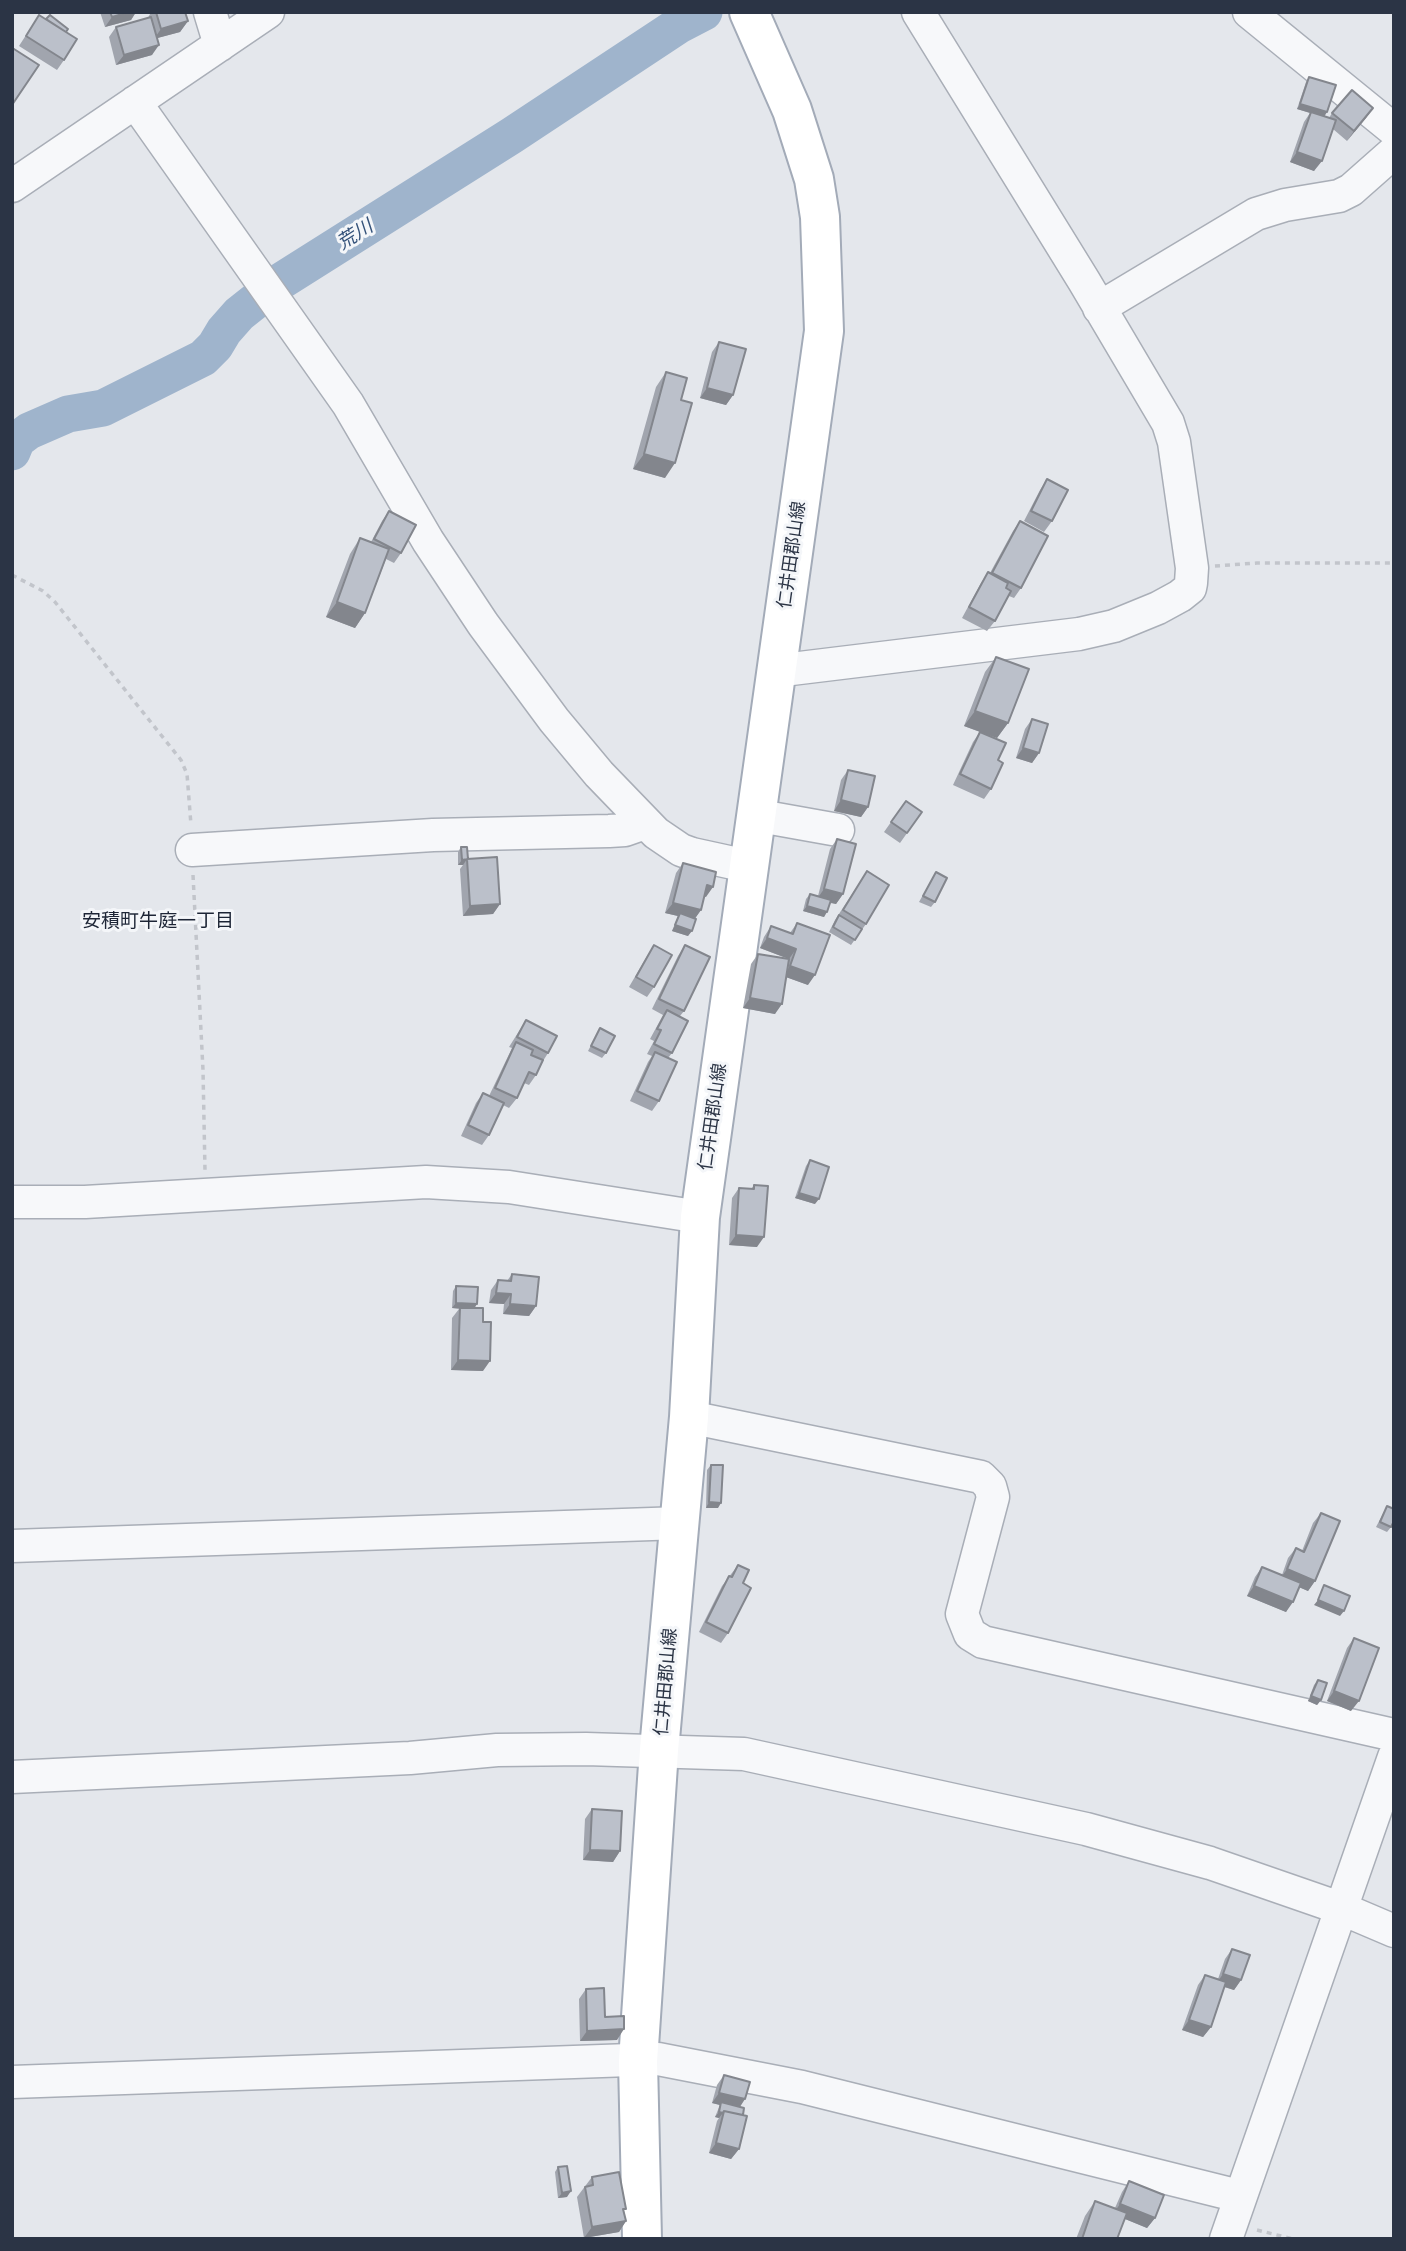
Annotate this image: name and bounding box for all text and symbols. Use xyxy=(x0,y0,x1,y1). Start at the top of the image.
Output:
water label: 荒川 xyxy=(333,215,377,255)
street label: 仁井田郡山線 xyxy=(774,500,810,610)
district label: 安積町牛庭一丁目 xyxy=(82,910,234,932)
street label: 仁井田郡山線 xyxy=(695,1062,731,1172)
street label: 仁井田郡山線 xyxy=(651,1627,681,1737)

